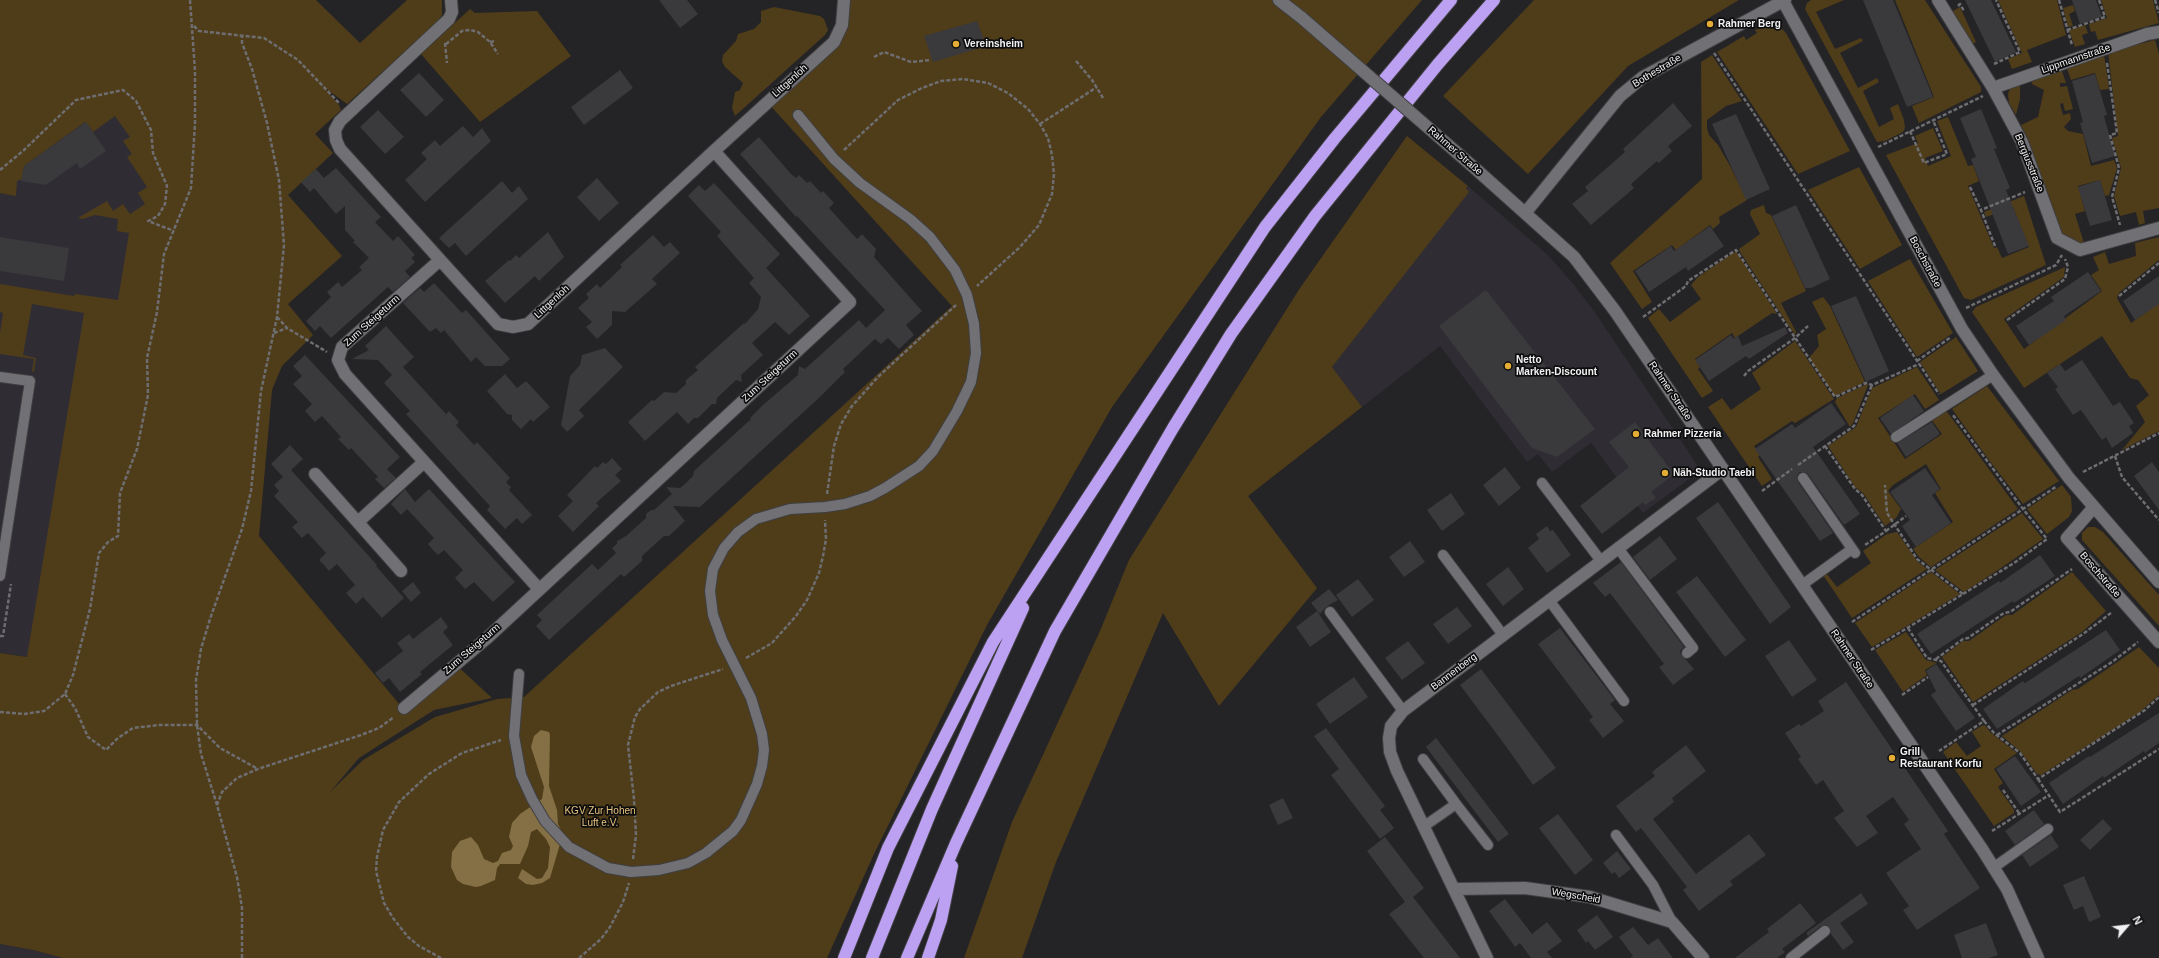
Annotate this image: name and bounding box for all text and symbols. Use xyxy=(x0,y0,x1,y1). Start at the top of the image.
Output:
place label: Rahmer Berg xyxy=(1718,18,1781,30)
marker: Rahmer Berg xyxy=(1705,19,1715,29)
place label: Vereinsheim xyxy=(964,38,1023,50)
marker: Vereinsheim xyxy=(951,39,961,49)
street label: Lippmannstraße xyxy=(2040,42,2112,76)
street label: Bothestraße xyxy=(1631,52,1683,90)
street label: Littgenloh xyxy=(770,62,810,100)
street label: Rahmer Straße xyxy=(1425,124,1485,178)
street label: Bergiusstraße xyxy=(2012,132,2046,194)
street label: Boschstraße xyxy=(1907,234,1943,290)
street label: Littgenloh xyxy=(532,283,572,321)
street label: Zum Steigeturm xyxy=(342,293,402,349)
street label: Zum Steigeturm xyxy=(740,347,800,405)
place label: Netto Marken-Discount xyxy=(1516,354,1597,378)
street label: Rahmer Straße xyxy=(1646,359,1694,423)
marker: Netto Marken-Discount xyxy=(1503,361,1513,371)
place label: Rahmer Pizzeria xyxy=(1644,428,1721,440)
marker: Rahmer Pizzeria xyxy=(1631,429,1641,439)
place label: Näh-Studio Taebi xyxy=(1673,467,1754,479)
marker: Näh-Studio Taebi xyxy=(1660,468,1670,478)
street label: Boschstraße xyxy=(2077,550,2123,600)
street label: Zum Steigeturm xyxy=(441,621,503,677)
street label: Rahmer Straße xyxy=(1828,627,1876,691)
street label: Bannenberg xyxy=(1429,651,1479,693)
place label: Grill Restaurant Korfu xyxy=(1900,746,1982,770)
marker: Grill Restaurant Korfu xyxy=(1887,753,1897,763)
park label: KGV Zur Hohen Luft e.V. xyxy=(564,805,636,828)
street label: Wegscheid xyxy=(1551,886,1601,906)
north arrow xyxy=(2107,906,2147,946)
text: N xyxy=(2130,914,2145,927)

